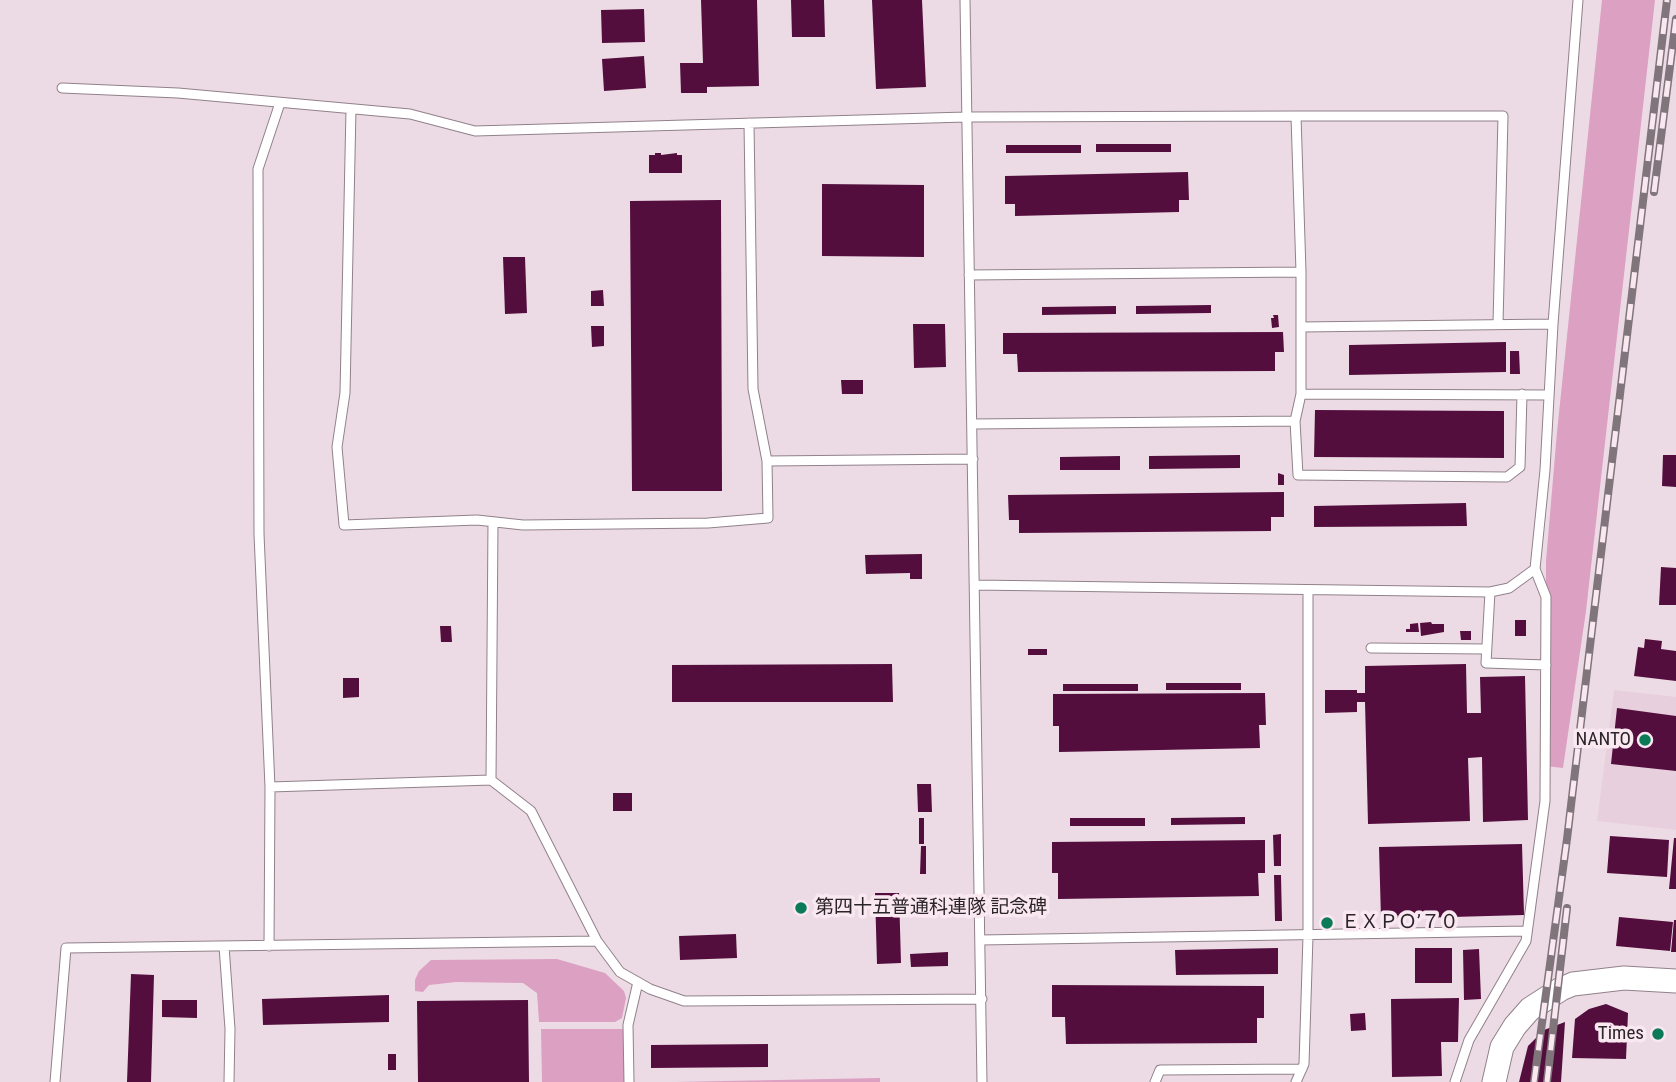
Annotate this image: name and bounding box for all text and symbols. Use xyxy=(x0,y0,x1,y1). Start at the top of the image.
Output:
place label: NANTO xyxy=(1576,729,1631,751)
marker: NANTO xyxy=(1637,732,1653,748)
place label: 第四十五普通科連隊 記念碑 xyxy=(815,897,1047,919)
marker: 第四十五普通科連隊 記念碑 xyxy=(793,900,809,916)
place label: ＥＸＰＯ’７０ xyxy=(1341,912,1459,934)
marker: ＥＸＰＯ’７０ xyxy=(1319,915,1335,931)
place label: Times xyxy=(1598,1023,1644,1045)
marker: Times xyxy=(1650,1026,1666,1042)

